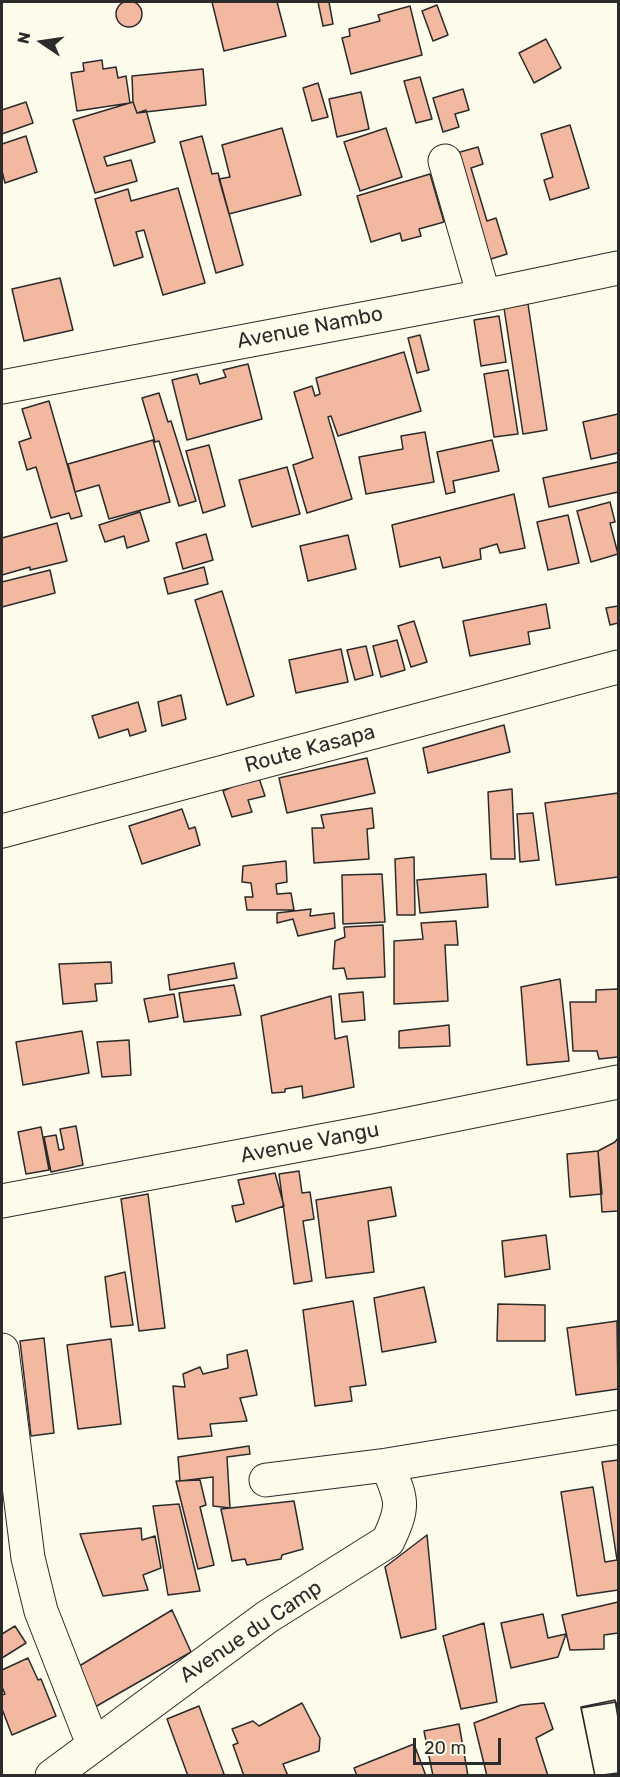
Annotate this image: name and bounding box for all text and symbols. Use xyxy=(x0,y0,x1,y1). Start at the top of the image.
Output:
north arrow xyxy=(12,12,72,72)
text: N xyxy=(13,30,35,46)
street label: Avenue Nambo xyxy=(235,302,385,354)
street label: Route Kasapa xyxy=(242,719,378,779)
street label: Avenue Vangu xyxy=(239,1117,381,1169)
street label: Avenue du Camp xyxy=(175,1575,327,1689)
scale bar xyxy=(416,1726,504,1764)
text: 20 m xyxy=(424,1737,466,1759)

